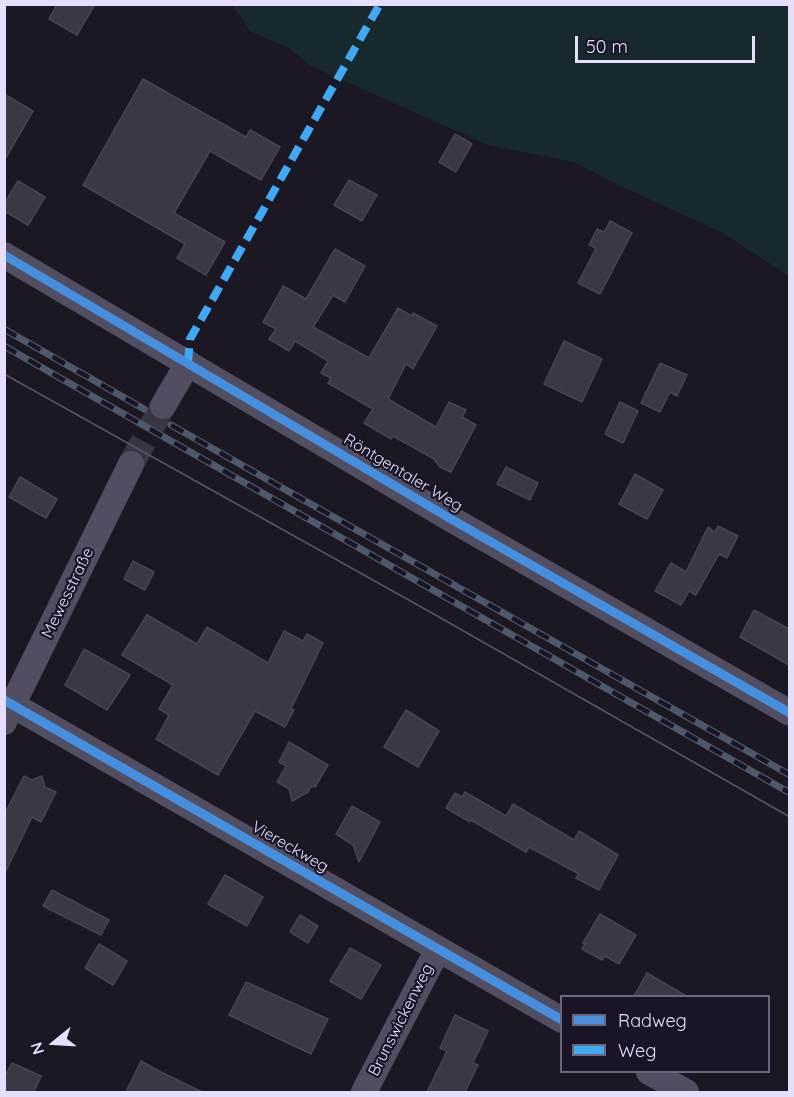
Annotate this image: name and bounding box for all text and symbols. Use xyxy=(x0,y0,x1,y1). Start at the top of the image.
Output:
scale bar xyxy=(578,24,758,62)
text: 50 m xyxy=(586,35,628,58)
street label: Röntgentaler Weg xyxy=(340,430,466,516)
street label: Mewesstraße xyxy=(38,545,98,641)
street label: Viereckweg xyxy=(248,817,332,877)
street label: Brunswickenweg xyxy=(364,961,438,1079)
legend xyxy=(560,995,770,1073)
text: Radweg xyxy=(618,1009,687,1032)
north arrow xyxy=(24,1013,84,1073)
text: Weg xyxy=(618,1039,656,1062)
text: N xyxy=(26,1040,48,1057)

